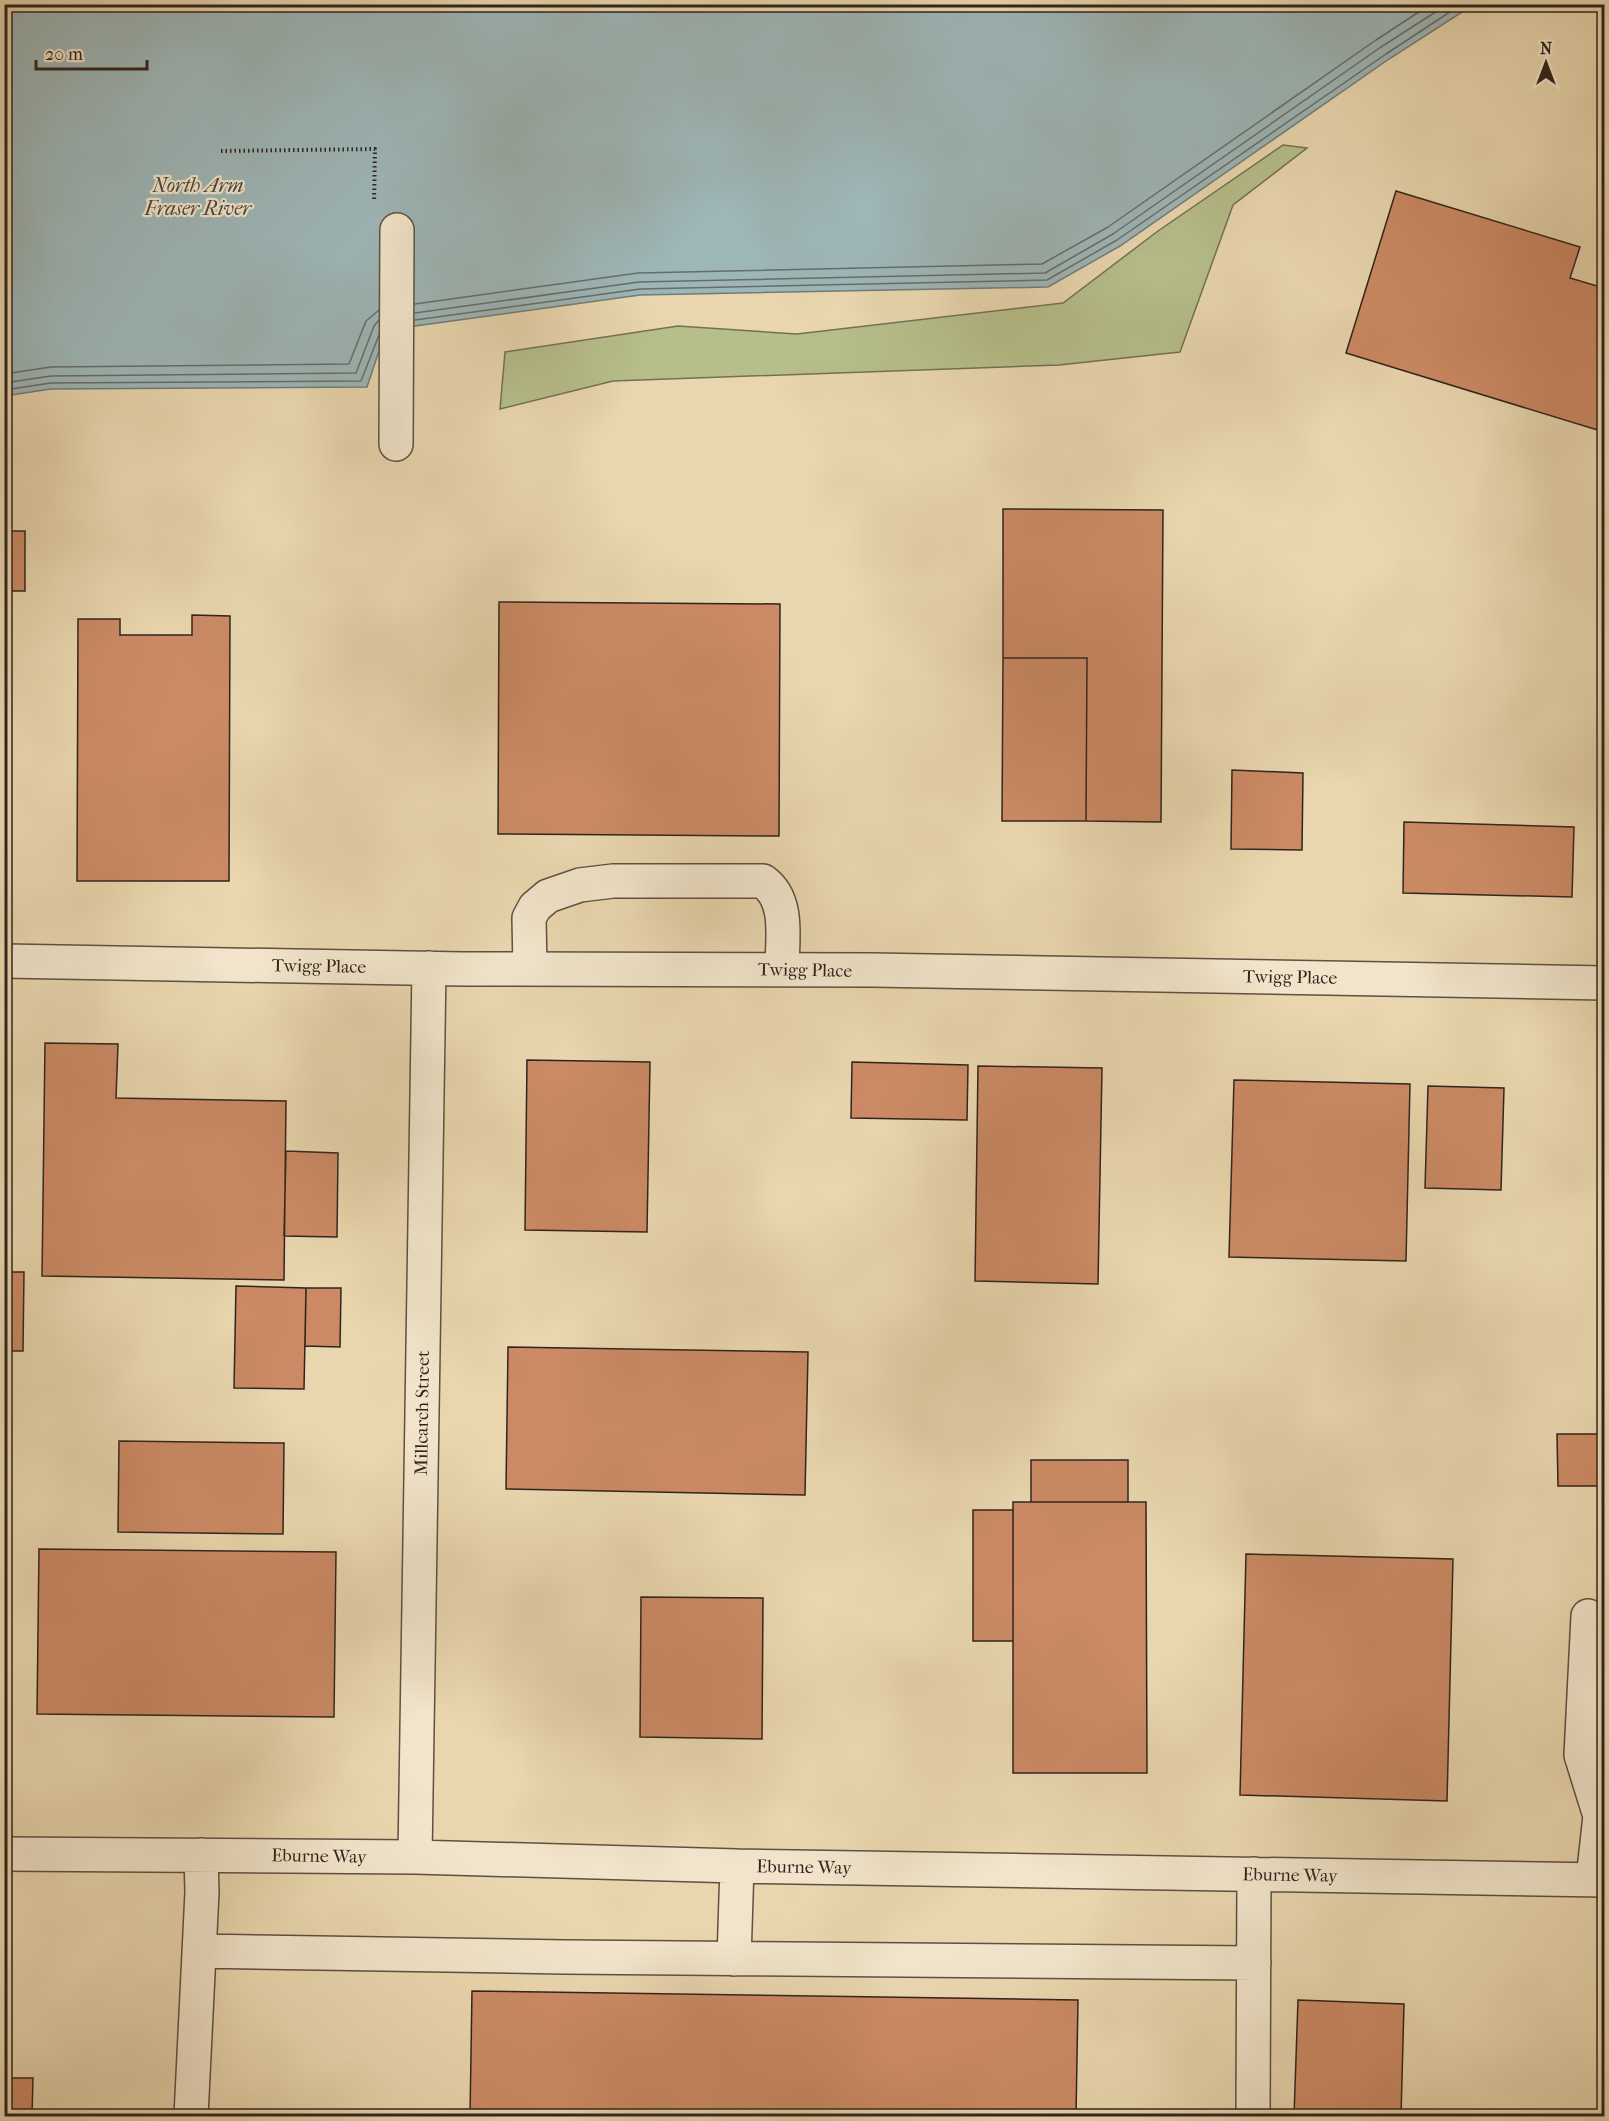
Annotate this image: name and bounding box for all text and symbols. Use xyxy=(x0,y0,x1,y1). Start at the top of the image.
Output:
scale bar xyxy=(36,33,147,71)
north arrow xyxy=(1516,33,1576,93)
text: N xyxy=(1540,39,1553,58)
text: 20 m xyxy=(45,44,83,65)
water label: North Arm Fraser River xyxy=(144,174,253,220)
street label: Twigg Place xyxy=(272,955,367,978)
street label: Twigg Place xyxy=(758,959,853,982)
street label: Twigg Place xyxy=(1243,966,1338,989)
street label: Millcarch Street xyxy=(411,1350,434,1476)
street label: Eburne Way xyxy=(271,1845,368,1868)
street label: Eburne Way xyxy=(756,1856,853,1879)
street label: Eburne Way xyxy=(1242,1864,1339,1887)

